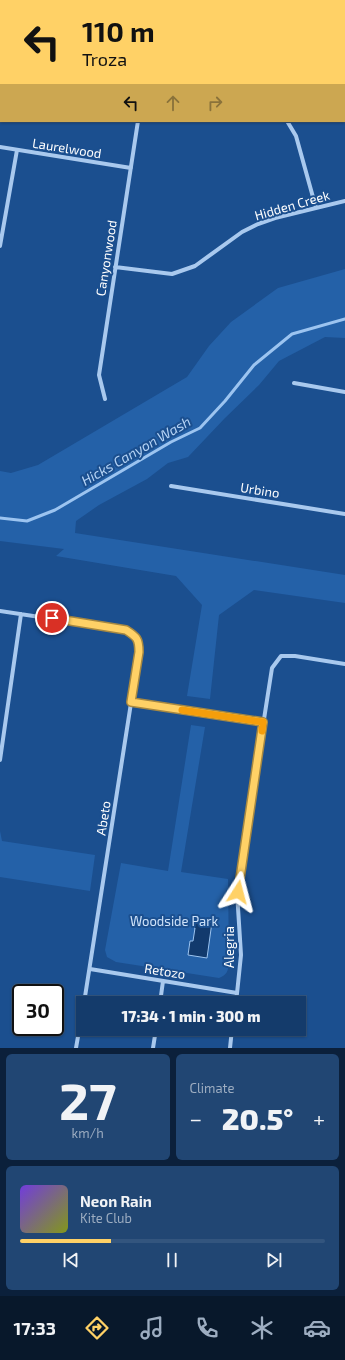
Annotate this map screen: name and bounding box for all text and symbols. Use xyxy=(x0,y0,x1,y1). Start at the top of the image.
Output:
text: 110 m xyxy=(82,14,155,48)
icon: left xyxy=(16,16,68,68)
text: Troza xyxy=(82,48,127,70)
icon: left xyxy=(120,92,142,114)
icon: ahead xyxy=(162,92,184,114)
icon: right xyxy=(204,92,226,114)
street label: Laurelwood xyxy=(31,135,103,161)
street label: Hidden Creek xyxy=(253,187,332,223)
street label: Canyonwood xyxy=(92,219,120,297)
water label: Hicks Canyon Wash xyxy=(78,412,194,489)
street label: Urbino xyxy=(239,479,281,501)
pin xyxy=(35,601,69,635)
icon: arrive xyxy=(41,607,63,629)
street label: Abeto xyxy=(92,800,114,836)
position arrow xyxy=(217,871,259,913)
park label: Woodside Park xyxy=(130,913,218,929)
street label: Alegria xyxy=(221,926,237,968)
street label: Retozo xyxy=(143,960,187,982)
speed limit sign: 30 xyxy=(12,984,64,1036)
text: 17:34 · 1 min · 300 m xyxy=(122,1007,260,1025)
text: 27 xyxy=(59,1068,117,1130)
text: Climate xyxy=(190,1080,234,1096)
text: 20.5° xyxy=(222,1100,293,1136)
text: − xyxy=(190,1105,202,1131)
text: + xyxy=(313,1105,325,1131)
text: km/h xyxy=(72,1125,104,1141)
text: Neon Rain xyxy=(80,1192,152,1210)
text: Kite Club xyxy=(80,1210,132,1226)
icon: previous xyxy=(60,1249,82,1271)
icon: pause xyxy=(161,1249,183,1271)
icon: next xyxy=(263,1249,285,1271)
icon: directions xyxy=(83,1314,111,1342)
icon: music xyxy=(138,1314,166,1342)
icon: phone xyxy=(193,1314,221,1342)
icon: climate xyxy=(248,1314,276,1342)
icon: car xyxy=(303,1314,331,1342)
text: 17:33 xyxy=(14,1317,56,1339)

